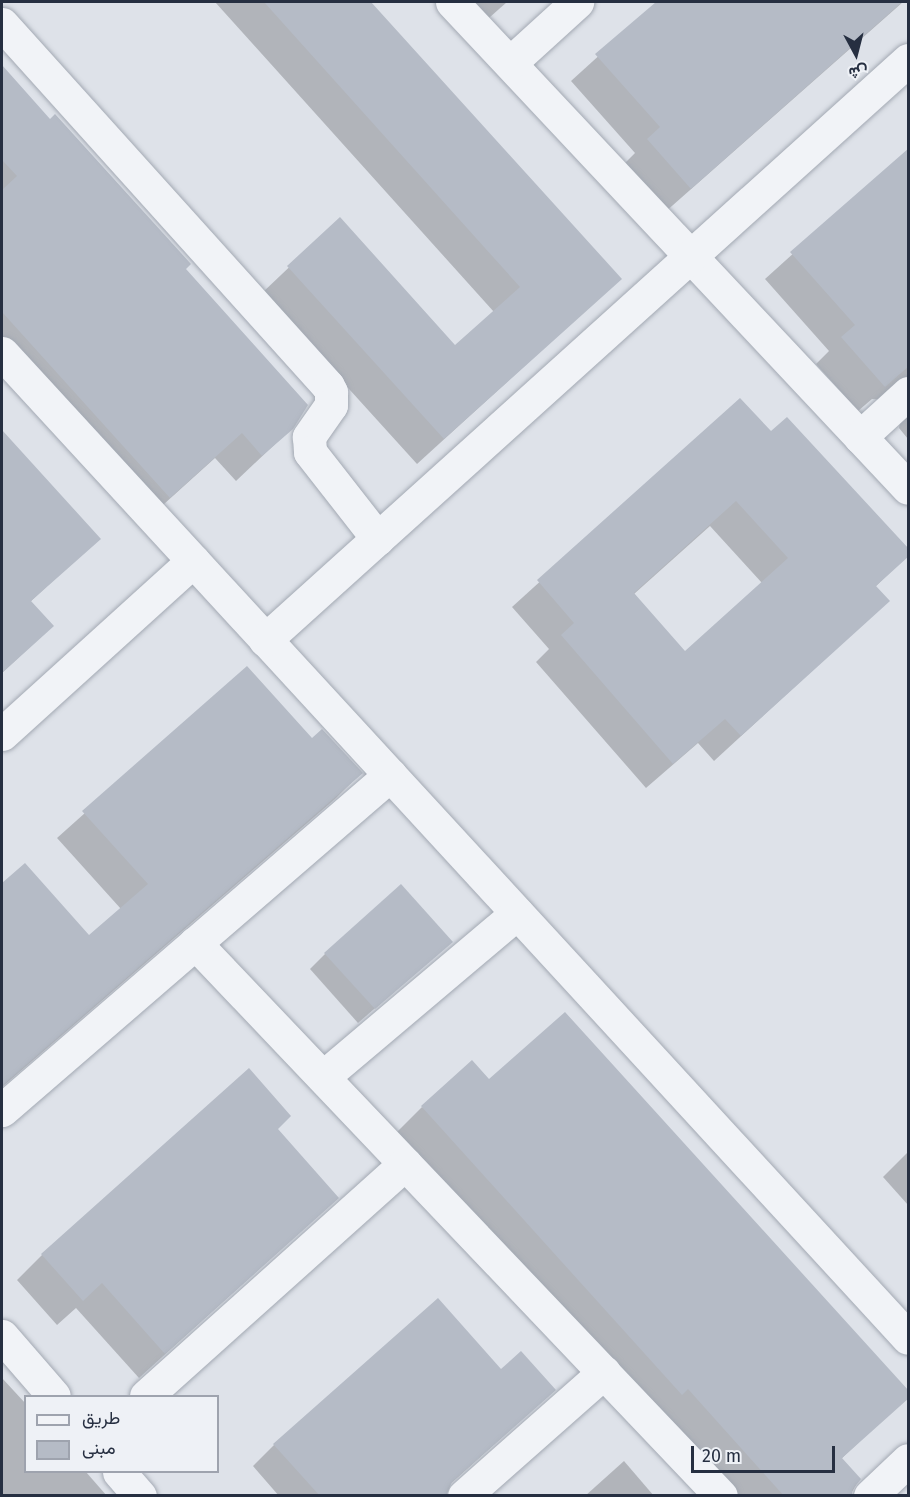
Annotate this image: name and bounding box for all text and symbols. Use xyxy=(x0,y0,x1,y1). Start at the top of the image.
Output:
north arrow xyxy=(826,24,886,84)
text: ش xyxy=(848,62,869,83)
legend xyxy=(24,1395,219,1473)
text: طريق xyxy=(82,1407,120,1429)
scale bar xyxy=(694,1434,838,1472)
text: مبنى xyxy=(82,1437,116,1459)
text: 20 m xyxy=(702,1445,741,1467)

